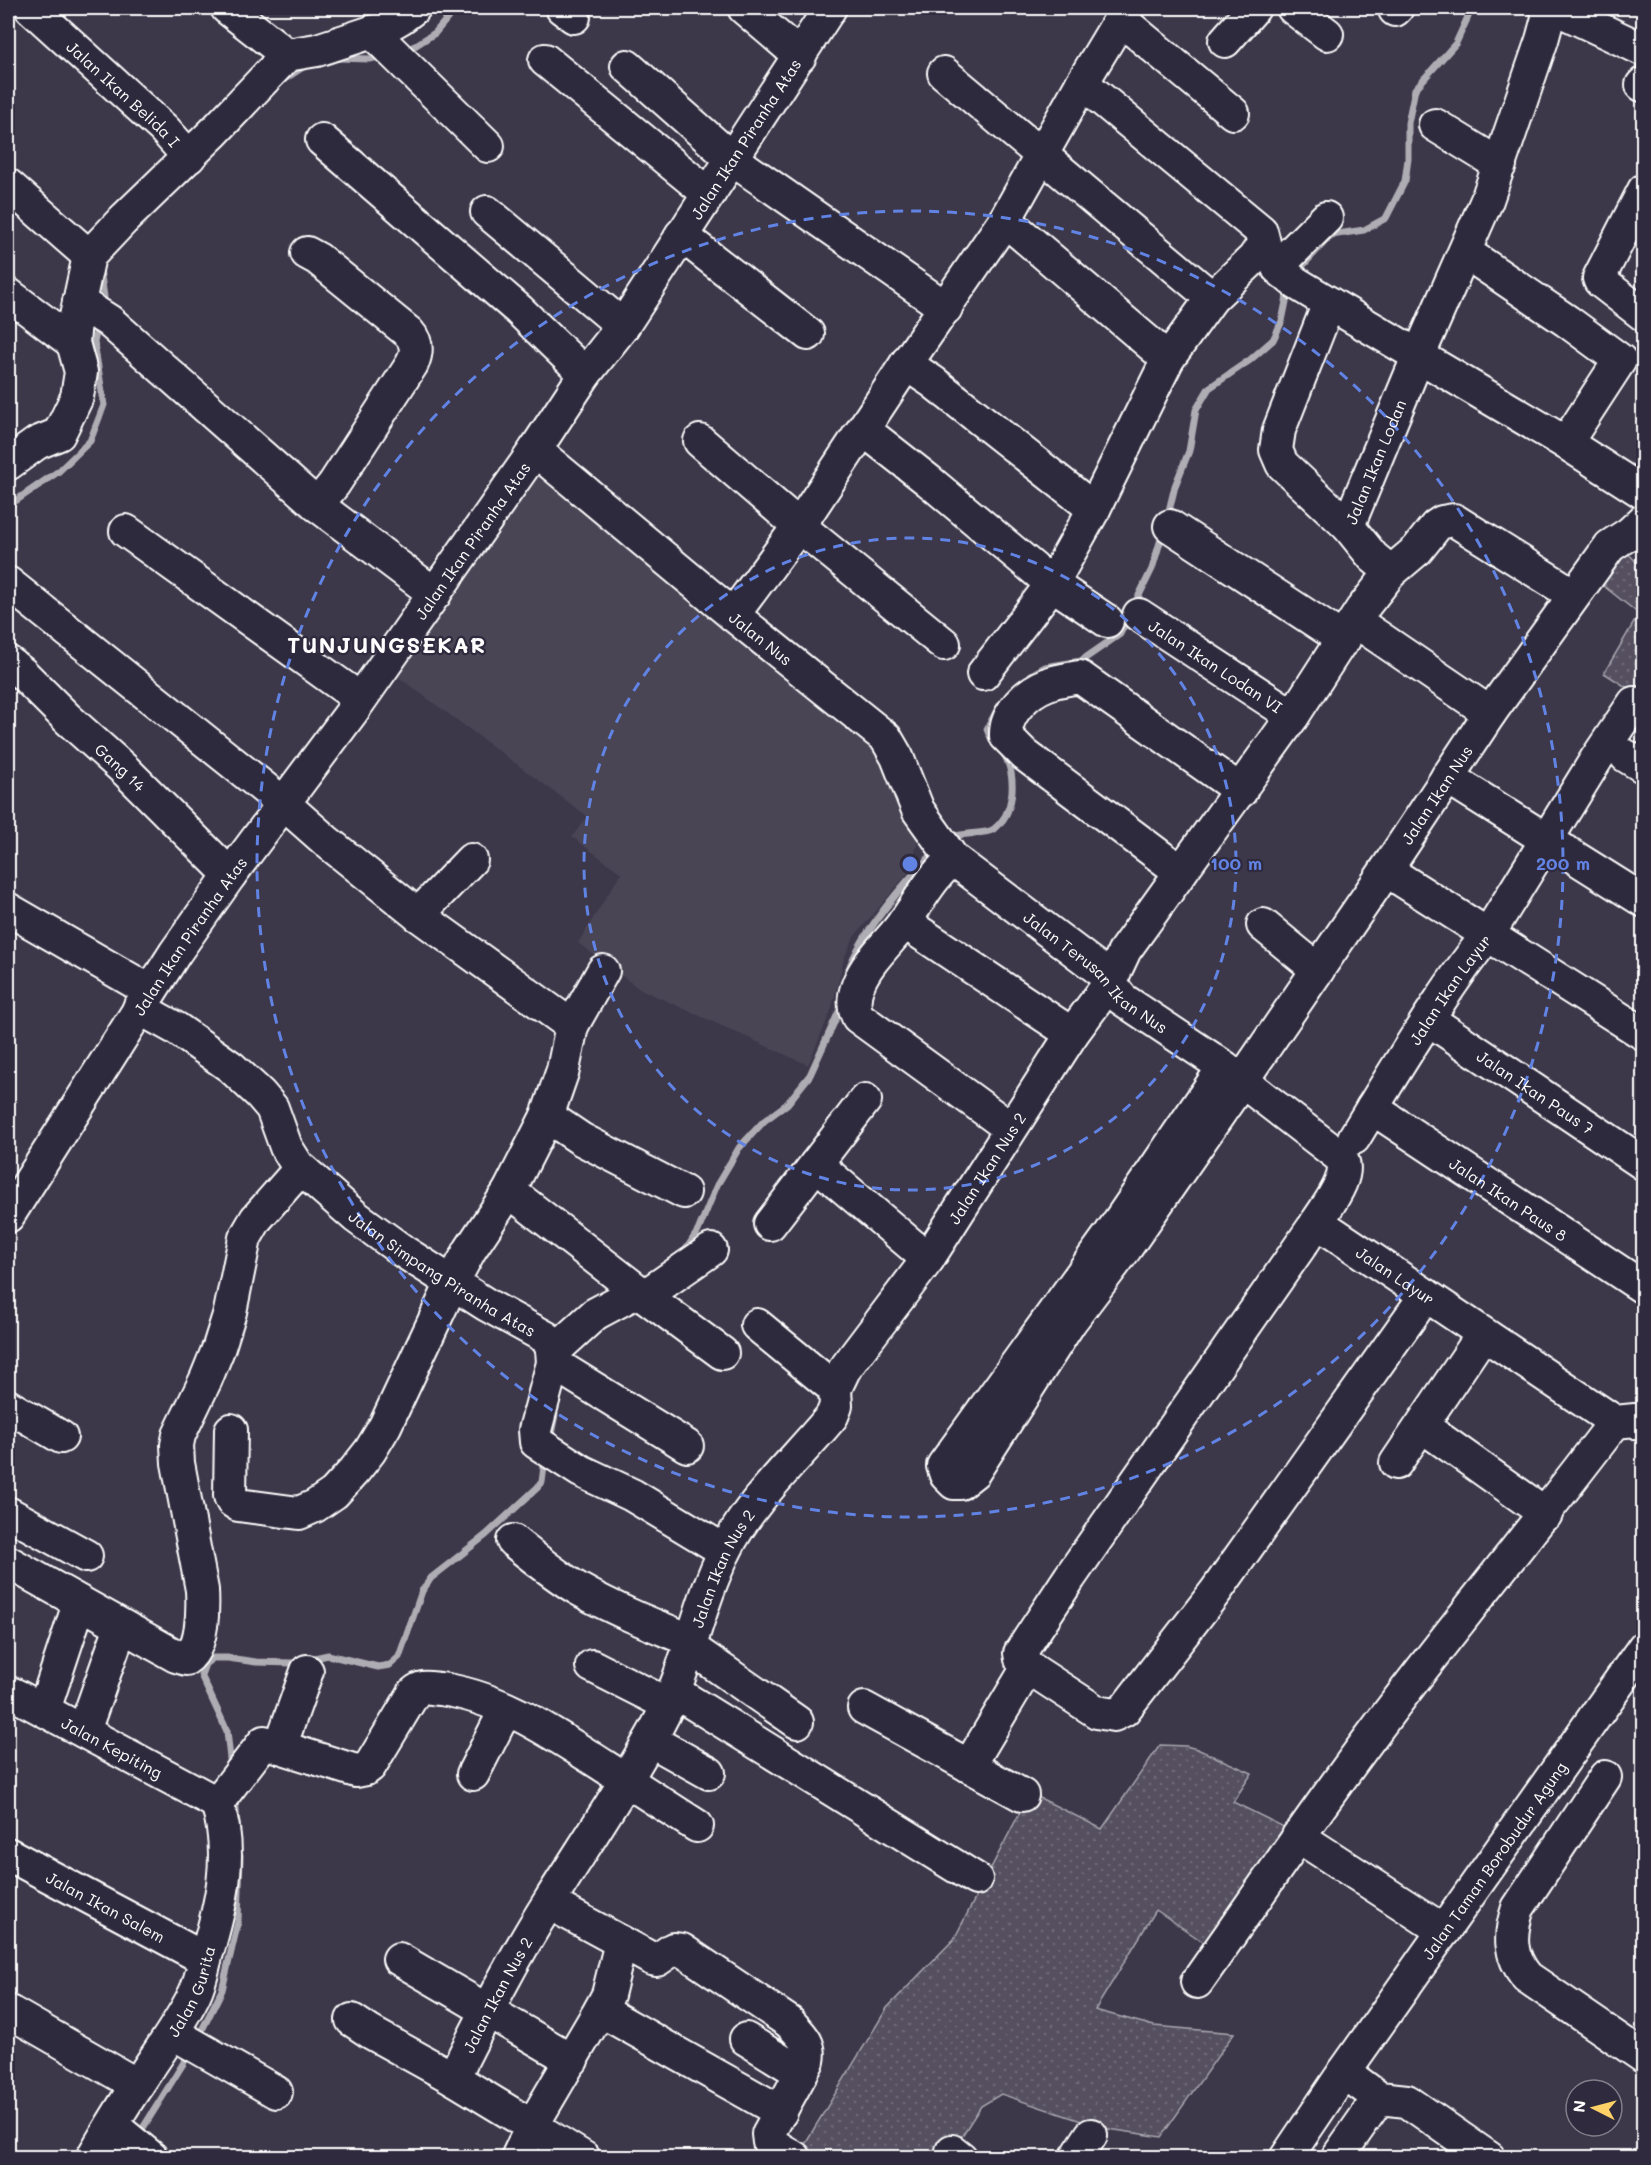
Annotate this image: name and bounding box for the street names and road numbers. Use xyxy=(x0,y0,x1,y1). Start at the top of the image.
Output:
street label: Jalan Ikan Belida I xyxy=(63,35,185,151)
street label: Jalan Ikan Piranha Atas xyxy=(685,54,805,223)
street label: Jalan Ikan Lodan xyxy=(1340,396,1410,527)
street label: Jalan Ikan Piranha Atas xyxy=(409,457,534,623)
street label: Jalan Nus xyxy=(725,606,797,669)
street label: Jalan Ikan Lodan VI xyxy=(1145,614,1287,717)
street label: Gang 14 xyxy=(91,738,151,796)
street label: Jalan Ikan Nus xyxy=(1396,741,1476,848)
street label: Jalan Ikan Piranha Atas xyxy=(128,852,251,1019)
street label: Jalan Terusan Ikan Nus xyxy=(1020,906,1172,1037)
street label: Jalan Ikan Layur xyxy=(1404,929,1495,1048)
street label: Jalan Ikan Paus 7 xyxy=(1473,1045,1599,1138)
street label: Jalan Ikan Nus 2 xyxy=(943,1108,1030,1228)
street label: Jalan Ikan Paus 8 xyxy=(1446,1152,1572,1245)
street label: Jalan Simpang Piranha Atas xyxy=(345,1205,540,1340)
street label: Jalan Layur xyxy=(1352,1241,1439,1309)
street label: Jalan Ikan Nus 2 xyxy=(686,1505,759,1630)
street label: Jalan Kepiting xyxy=(58,1711,166,1782)
street label: Jalan Taman Borobudur Agung xyxy=(1416,1757,1571,1963)
street label: Jalan Ikan Salem xyxy=(43,1866,169,1947)
street label: Jalan Ikan Nus 2 xyxy=(457,1933,536,2056)
street label: Jalan Gurita xyxy=(162,1943,219,2040)

